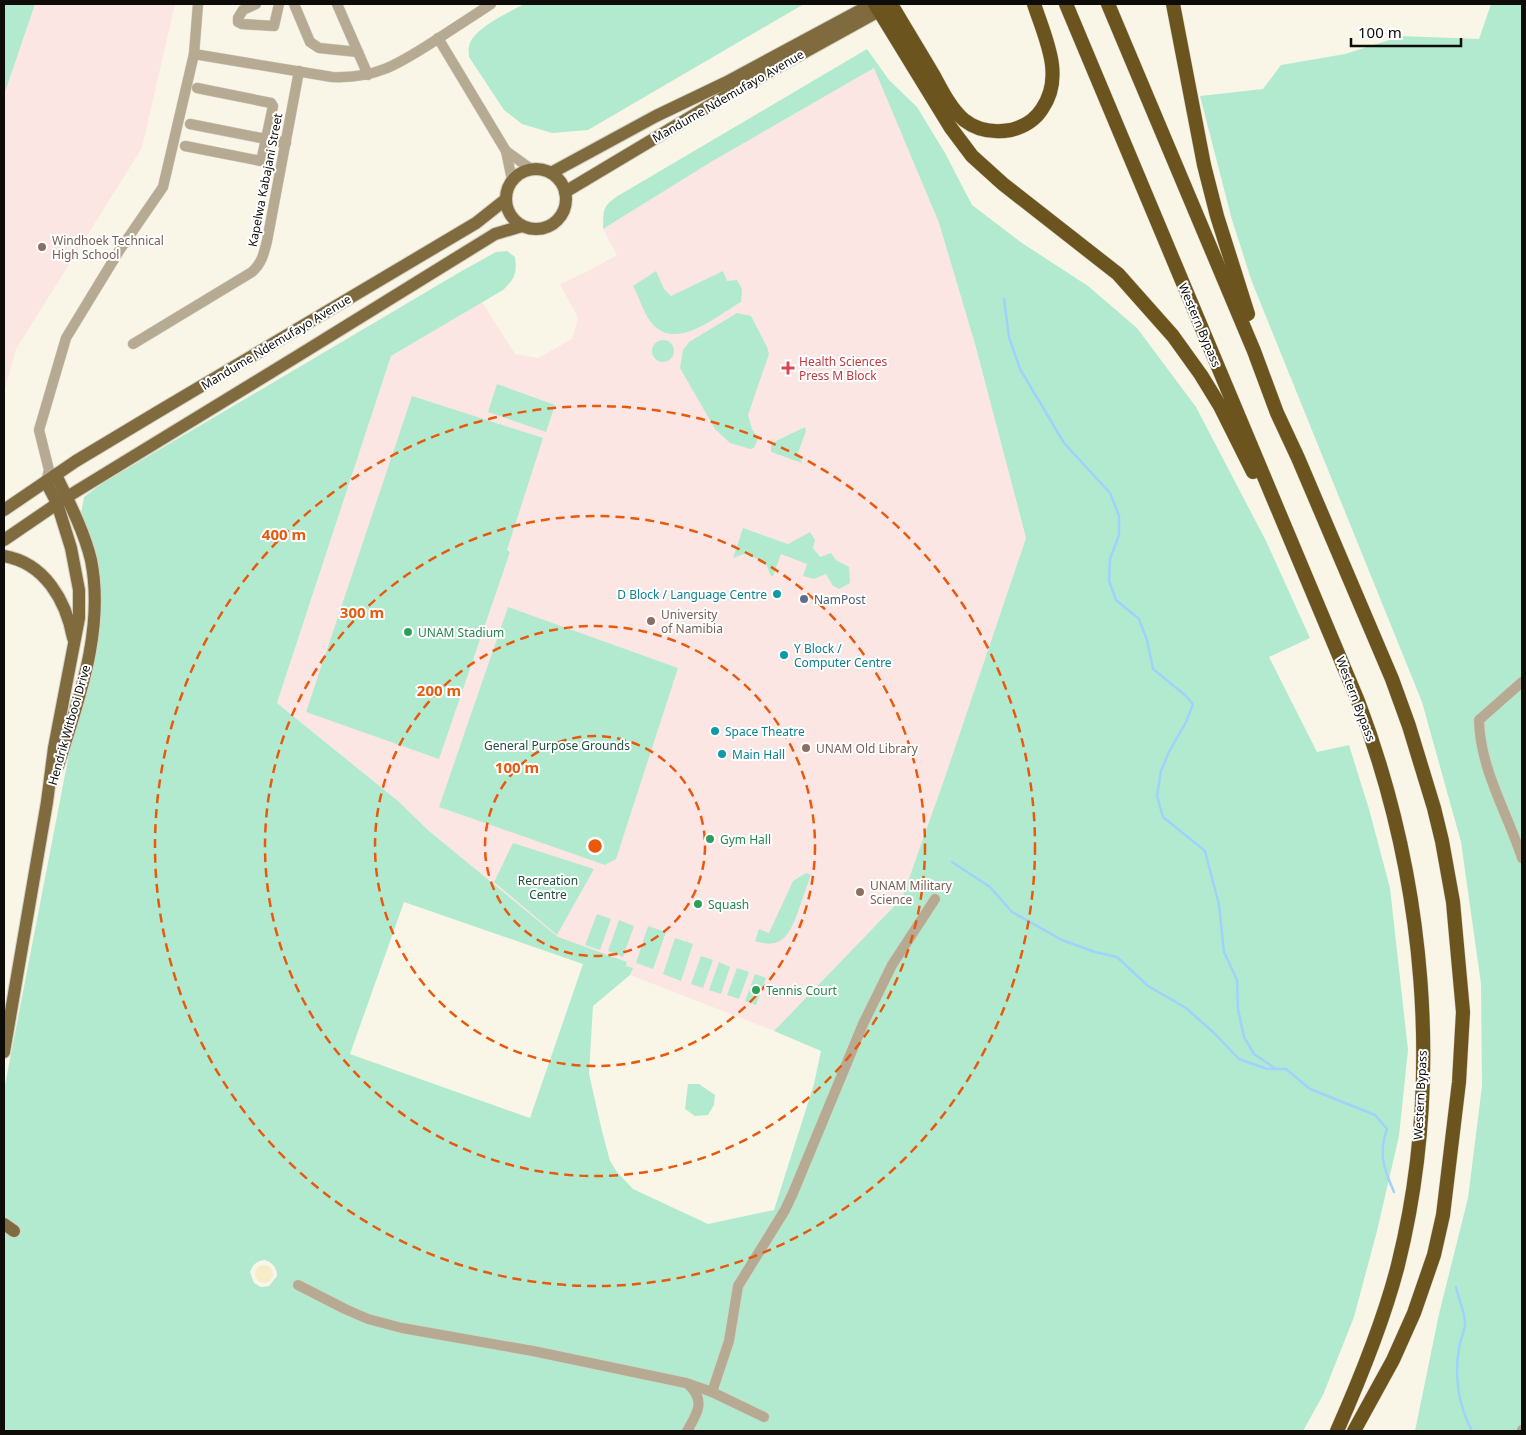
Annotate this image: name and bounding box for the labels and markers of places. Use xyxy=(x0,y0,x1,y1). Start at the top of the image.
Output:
place label: Windhoek Technical High School xyxy=(52,232,164,263)
marker: Windhoek Technical High School xyxy=(36,241,48,253)
place label: Health Sciences Press M Block xyxy=(799,353,888,384)
marker: Health Sciences Press M Block xyxy=(781,361,795,375)
place label: D Block / Language Centre xyxy=(617,586,767,603)
marker: D Block / Language Centre xyxy=(771,588,783,600)
place label: NamPost xyxy=(814,591,866,608)
marker: NamPost xyxy=(798,593,810,605)
place label: University of Namibia xyxy=(661,606,723,637)
marker: University of Namibia xyxy=(645,615,657,627)
place label: UNAM Stadium xyxy=(418,624,504,641)
marker: UNAM Stadium xyxy=(402,626,414,638)
place label: Y Block / Computer Centre xyxy=(794,640,892,671)
marker: Y Block / Computer Centre xyxy=(778,649,790,661)
place label: Space Theatre xyxy=(725,723,805,740)
marker: Space Theatre xyxy=(709,725,721,737)
place label: UNAM Old Library xyxy=(816,740,919,757)
marker: UNAM Old Library xyxy=(800,742,812,754)
place label: Main Hall xyxy=(732,746,785,763)
marker: Main Hall xyxy=(716,748,728,760)
place label: Gym Hall xyxy=(720,831,771,848)
marker: Gym Hall xyxy=(704,833,716,845)
centre of rings xyxy=(586,837,604,855)
place label: UNAM Military Science xyxy=(870,877,953,908)
marker: UNAM Military Science xyxy=(854,886,866,898)
place label: Squash xyxy=(708,896,749,913)
marker: Squash xyxy=(692,898,704,910)
place label: Tennis Court xyxy=(766,982,838,999)
marker: Tennis Court xyxy=(750,984,762,996)

